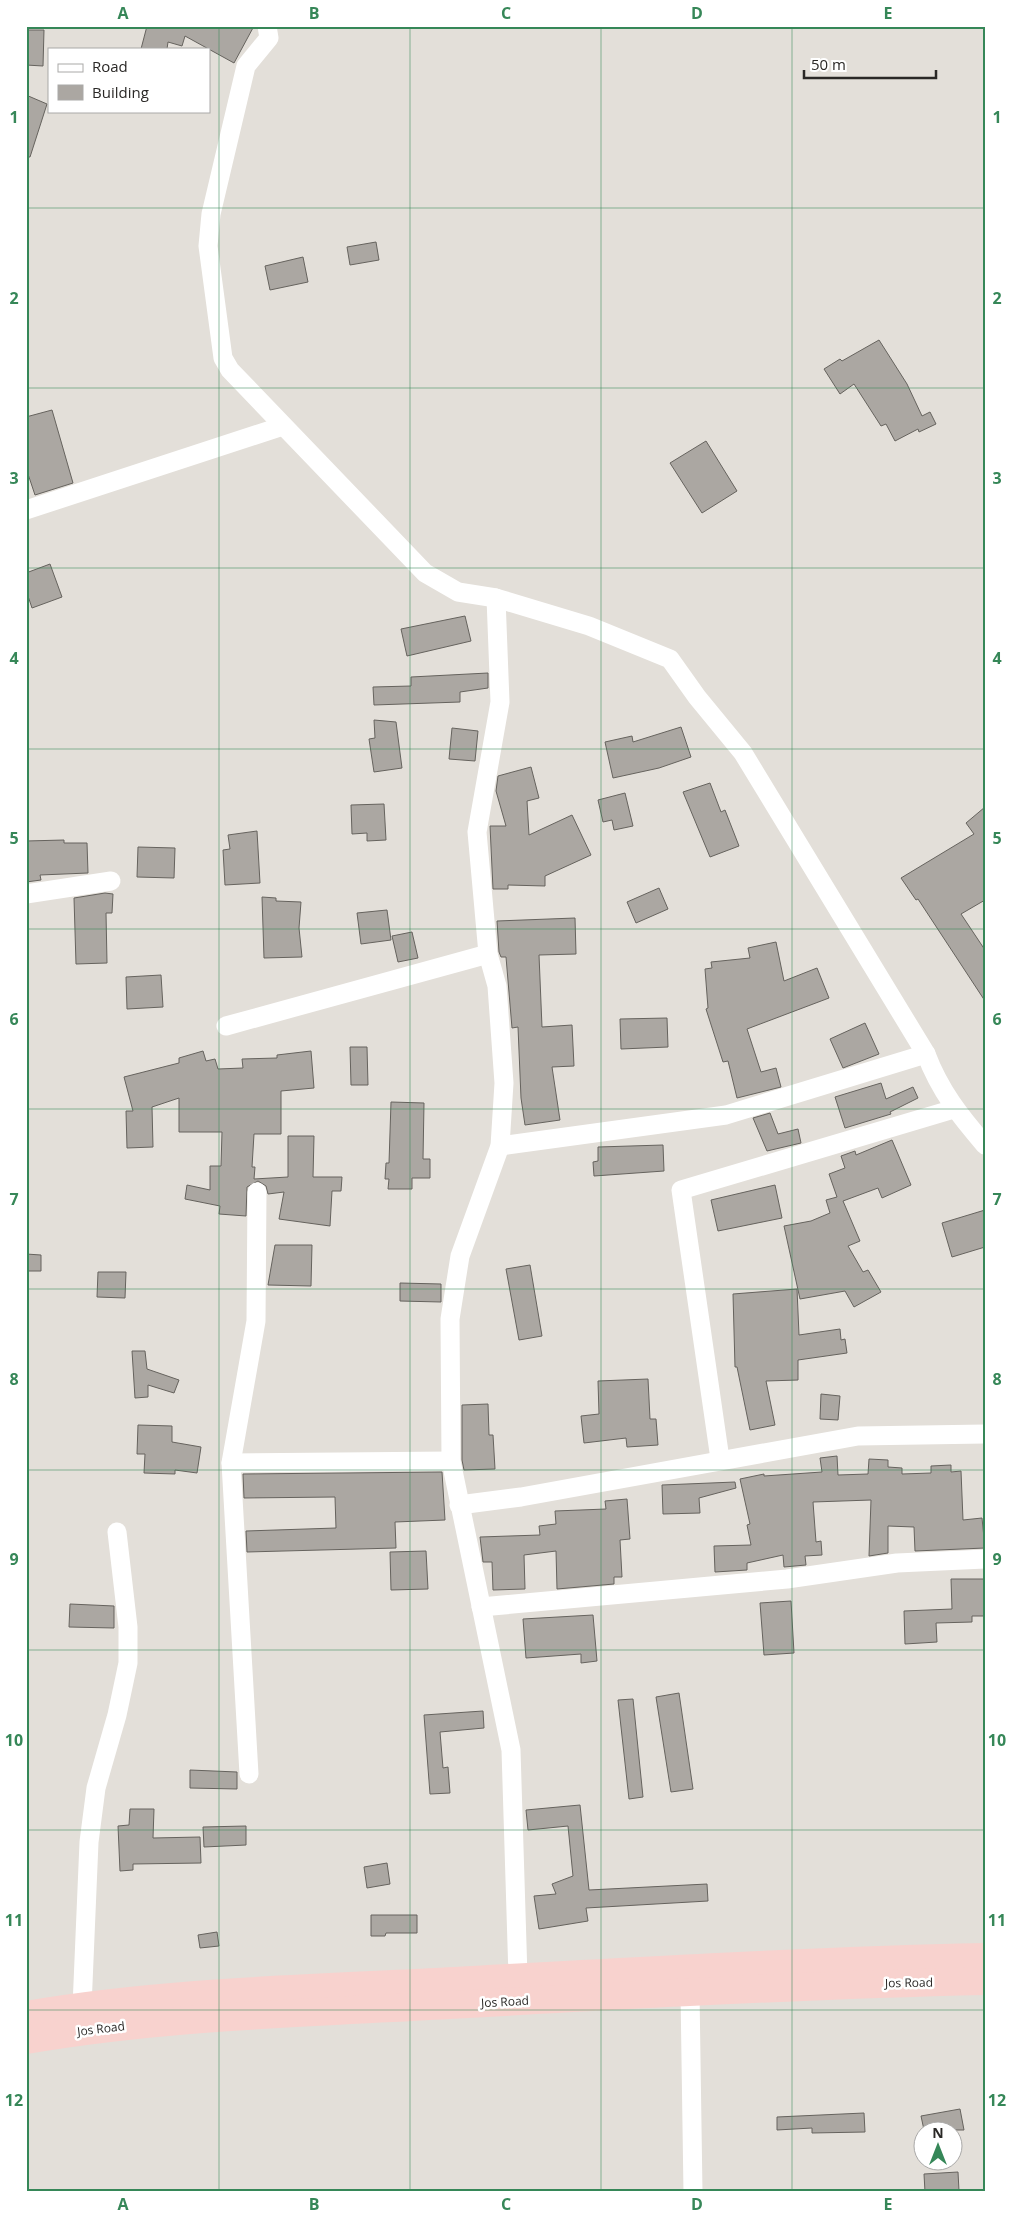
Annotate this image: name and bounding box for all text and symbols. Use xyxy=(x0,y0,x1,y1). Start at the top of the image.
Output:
text: A xyxy=(117,2,129,24)
text: B xyxy=(309,2,319,24)
text: C xyxy=(501,2,511,24)
text: D xyxy=(691,2,703,24)
text: E xyxy=(884,2,893,24)
legend xyxy=(48,48,210,112)
scale bar xyxy=(804,48,936,80)
text: 50 m xyxy=(811,54,846,74)
text: Road xyxy=(92,56,128,76)
text: Building xyxy=(92,82,149,102)
text: 1 xyxy=(9,106,19,128)
text: 1 xyxy=(992,106,1002,128)
text: 2 xyxy=(9,287,19,309)
text: 2 xyxy=(992,287,1002,309)
text: 3 xyxy=(9,467,19,489)
text: 3 xyxy=(992,467,1002,489)
text: 4 xyxy=(9,647,19,669)
text: 4 xyxy=(992,647,1002,669)
text: 5 xyxy=(9,827,19,849)
text: 5 xyxy=(992,827,1002,849)
text: 6 xyxy=(9,1008,19,1030)
text: 6 xyxy=(992,1008,1002,1030)
text: 7 xyxy=(9,1188,19,1210)
text: 7 xyxy=(992,1188,1002,1210)
text: 8 xyxy=(9,1368,19,1390)
text: 8 xyxy=(992,1368,1002,1390)
text: 9 xyxy=(9,1548,19,1570)
text: 9 xyxy=(992,1548,1002,1570)
text: 10 xyxy=(5,1729,23,1751)
text: 10 xyxy=(988,1729,1006,1751)
text: 11 xyxy=(5,1909,23,1931)
text: 11 xyxy=(988,1909,1006,1931)
street label: Jos Road xyxy=(884,1974,933,1991)
street label: Jos Road xyxy=(480,1992,529,2011)
street label: Jos Road xyxy=(75,2017,126,2040)
text: 12 xyxy=(5,2089,23,2111)
text: 12 xyxy=(988,2089,1006,2111)
north arrow xyxy=(914,2120,964,2170)
text: N xyxy=(932,2123,944,2142)
text: A xyxy=(117,2193,129,2215)
text: B xyxy=(309,2193,319,2215)
text: C xyxy=(501,2193,511,2215)
text: D xyxy=(691,2193,703,2215)
text: E xyxy=(884,2193,893,2215)

